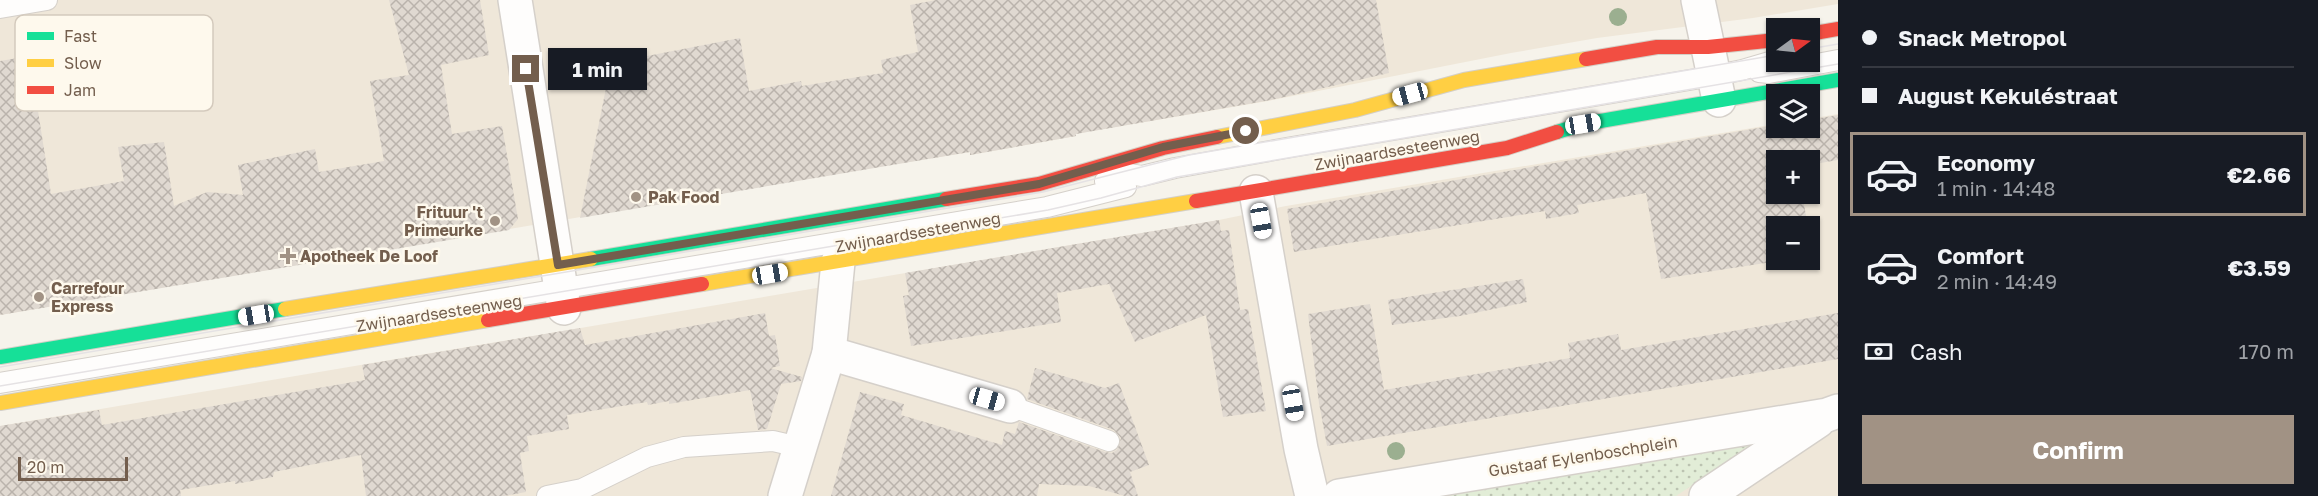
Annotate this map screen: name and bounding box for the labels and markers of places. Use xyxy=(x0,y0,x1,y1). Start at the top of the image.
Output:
place label: Pak Food xyxy=(648,187,720,207)
marker: Pak Food xyxy=(629,190,643,204)
place label: Frituur 't Primeurke xyxy=(404,202,483,240)
marker: Frituur 't Primeurke xyxy=(488,214,502,228)
place label: Apotheek De Loof xyxy=(300,246,438,266)
marker: Apotheek De Loof xyxy=(281,249,295,263)
place label: Carrefour Express xyxy=(51,278,124,316)
marker: Carrefour Express xyxy=(32,290,46,304)

